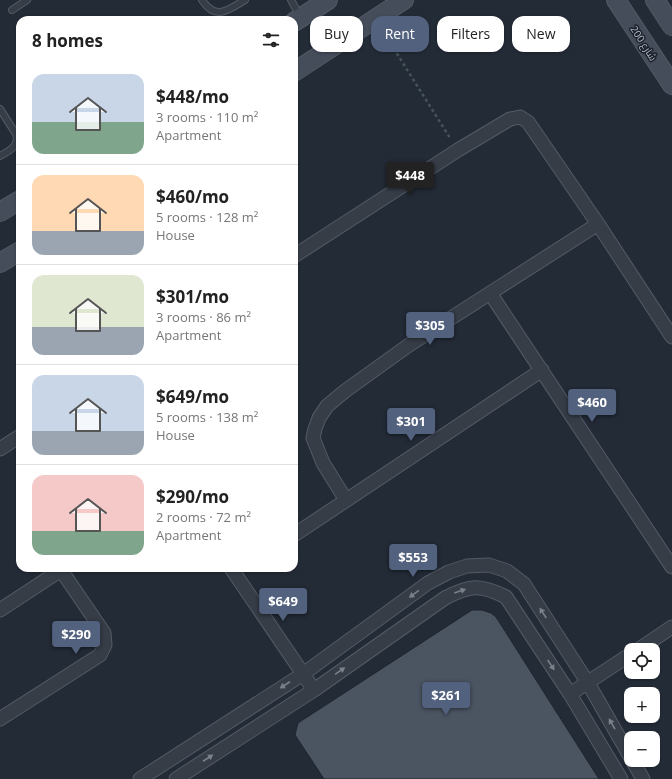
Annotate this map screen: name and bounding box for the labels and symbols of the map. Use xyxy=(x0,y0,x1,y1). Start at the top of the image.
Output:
street label: شارع 200 xyxy=(627,23,661,63)
pin: $448 xyxy=(386,162,434,196)
pin: $305 xyxy=(406,312,454,346)
pin: $460 xyxy=(568,389,616,423)
pin: $301 xyxy=(387,408,435,442)
pin: $553 xyxy=(389,544,437,578)
pin: $649 xyxy=(259,588,307,622)
one-way arrow xyxy=(454,588,466,594)
one-way arrow xyxy=(408,590,419,598)
one-way arrow xyxy=(539,608,547,619)
pin: $290 xyxy=(52,621,100,655)
one-way arrow xyxy=(547,659,555,670)
one-way arrow xyxy=(335,667,346,675)
one-way arrow xyxy=(280,681,290,689)
pin: $261 xyxy=(422,682,470,716)
one-way arrow xyxy=(608,718,615,730)
one-way arrow xyxy=(203,754,213,762)

